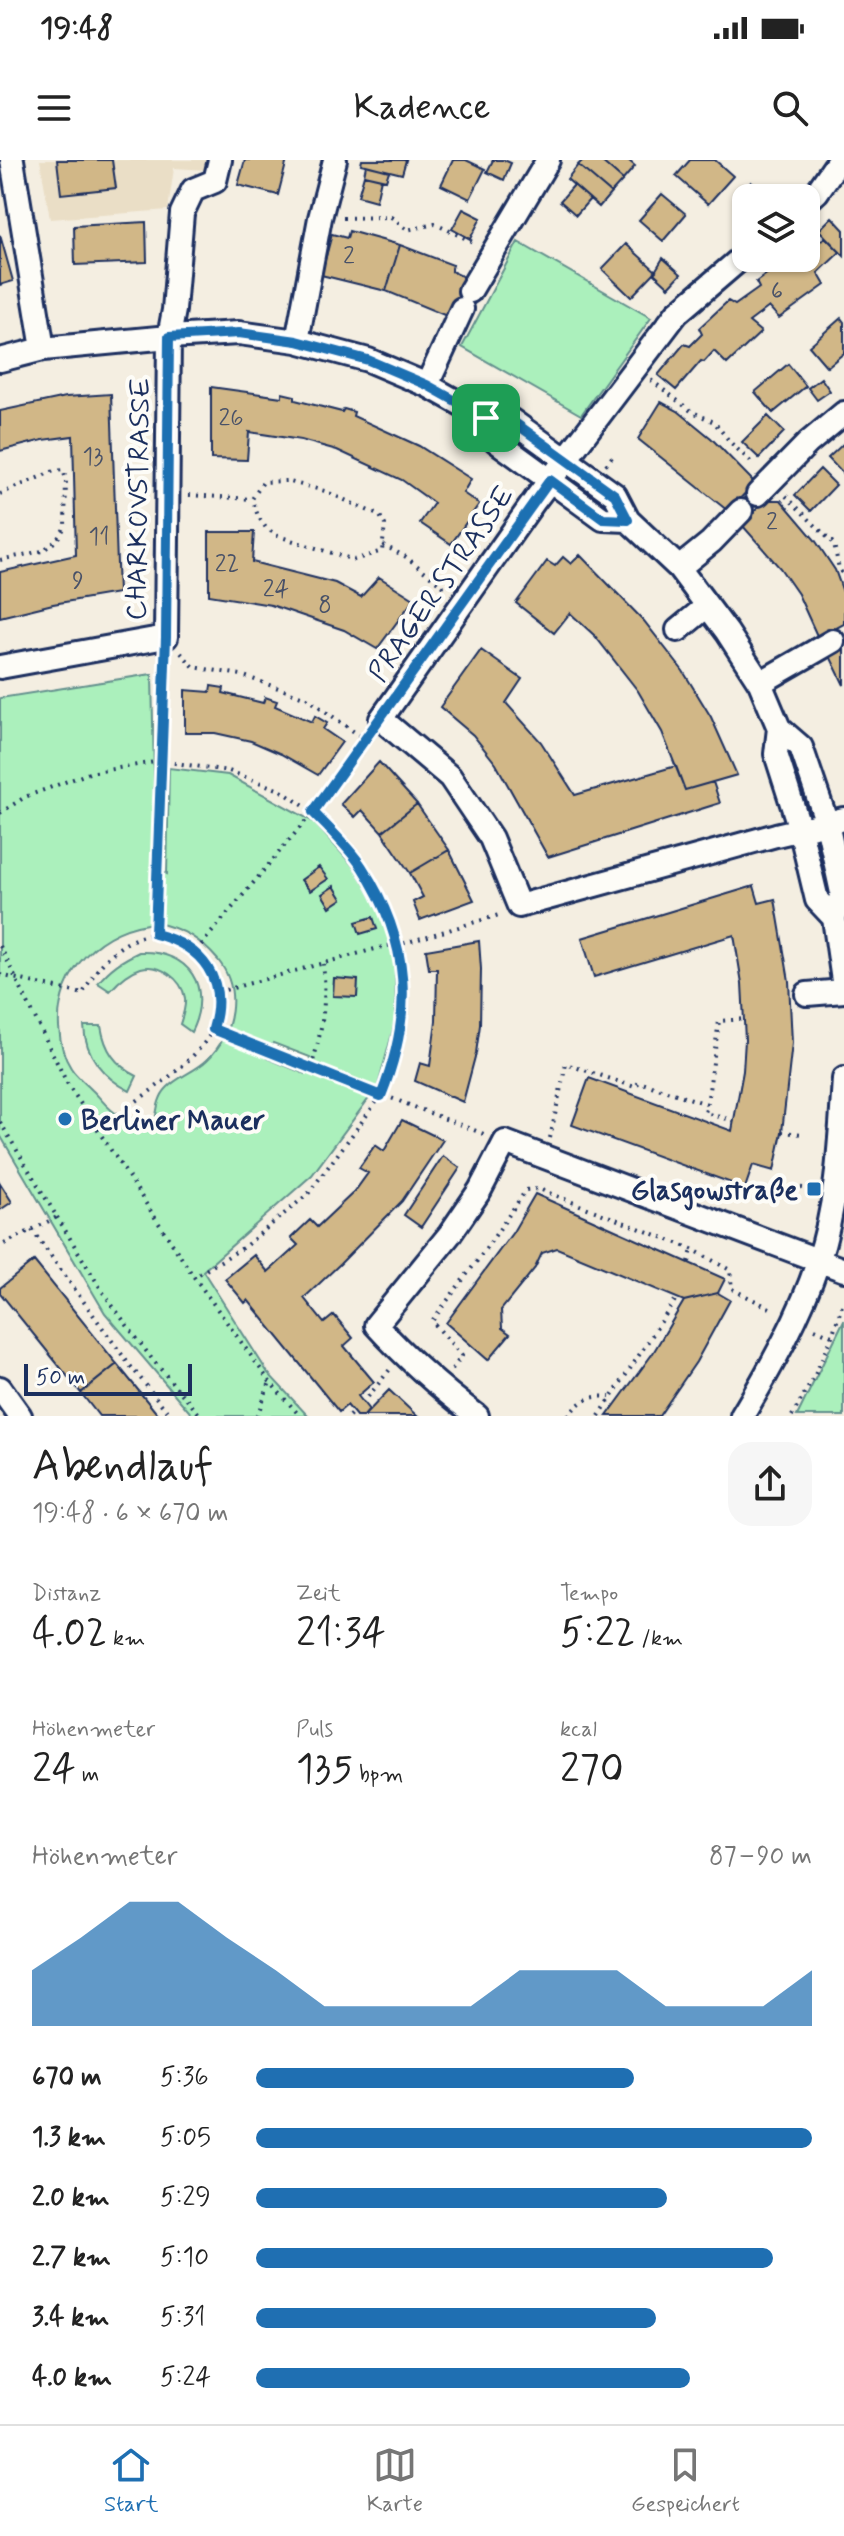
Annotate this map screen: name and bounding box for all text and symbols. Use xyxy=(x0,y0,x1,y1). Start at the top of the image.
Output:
text: 19:48 xyxy=(40,9,113,48)
text: Kadence xyxy=(354,85,490,132)
icon: menu xyxy=(32,86,76,130)
icon: search xyxy=(768,86,812,130)
map controls xyxy=(732,184,820,272)
button: layers xyxy=(732,184,820,272)
house number: 2 xyxy=(343,241,355,272)
house number: 6 xyxy=(771,276,783,307)
street label: CHARKOVSTRASSE xyxy=(119,377,160,621)
pin xyxy=(452,384,520,452)
icon: arrive xyxy=(464,396,508,440)
house number: 26 xyxy=(218,403,244,434)
house number: 13 xyxy=(83,442,103,473)
street label: PRAGER STRASSE xyxy=(361,479,523,690)
house number: 2 xyxy=(766,507,778,538)
house number: 11 xyxy=(88,522,110,553)
house number: 22 xyxy=(215,549,239,580)
house number: 9 xyxy=(72,566,84,597)
house number: 24 xyxy=(263,574,289,605)
house number: 8 xyxy=(318,590,332,621)
place label: Berliner Mauer xyxy=(81,1103,265,1140)
marker: Berliner Mauer xyxy=(56,1110,74,1128)
place label: Glasgowstraße xyxy=(631,1173,798,1211)
marker: Glasgowstraße xyxy=(805,1180,823,1198)
scale bar xyxy=(24,1360,192,1396)
text: 50 m xyxy=(36,1364,85,1392)
text: Abendlauf xyxy=(32,1438,213,1496)
button: share xyxy=(728,1442,812,1526)
text: 19:48 · 6 × 670 m xyxy=(32,1497,228,1531)
text: Distanz xyxy=(32,1580,101,1608)
text: Zeit xyxy=(296,1580,341,1608)
text: Tempo xyxy=(560,1580,618,1608)
text: 4.02 xyxy=(32,1608,107,1660)
text: 21:34 xyxy=(296,1608,386,1660)
text: 5:22 xyxy=(560,1608,635,1660)
text: km xyxy=(107,1625,145,1653)
text: /km xyxy=(635,1625,683,1653)
text: Höhenmeter xyxy=(32,1716,155,1744)
text: Puls xyxy=(296,1716,333,1744)
text: kcal xyxy=(560,1716,597,1744)
text: 24 xyxy=(32,1744,76,1796)
text: 135 xyxy=(296,1744,353,1796)
text: 270 xyxy=(560,1744,624,1796)
text: m xyxy=(76,1761,99,1789)
text: bpm xyxy=(353,1761,403,1789)
text: Höhenmeter xyxy=(32,1840,178,1874)
text: 87–90 m xyxy=(709,1840,812,1874)
text: 670 m xyxy=(32,2061,102,2095)
text: 5:36 xyxy=(160,2061,209,2095)
text: 1.3 km xyxy=(32,2121,106,2155)
text: 5:05 xyxy=(160,2121,211,2155)
text: 2.0 km xyxy=(32,2181,110,2215)
text: 5:29 xyxy=(160,2181,211,2215)
text: 2.7 km xyxy=(32,2241,111,2275)
text: 5:10 xyxy=(160,2241,209,2275)
text: 3.4 km xyxy=(32,2301,109,2335)
text: 5:31 xyxy=(160,2301,205,2335)
text: 4.0 km xyxy=(32,2361,112,2395)
text: 5:24 xyxy=(160,2361,211,2395)
tab: Start xyxy=(104,2443,159,2519)
tab: Karte xyxy=(367,2443,423,2519)
tab: Gespeichert xyxy=(631,2443,740,2519)

